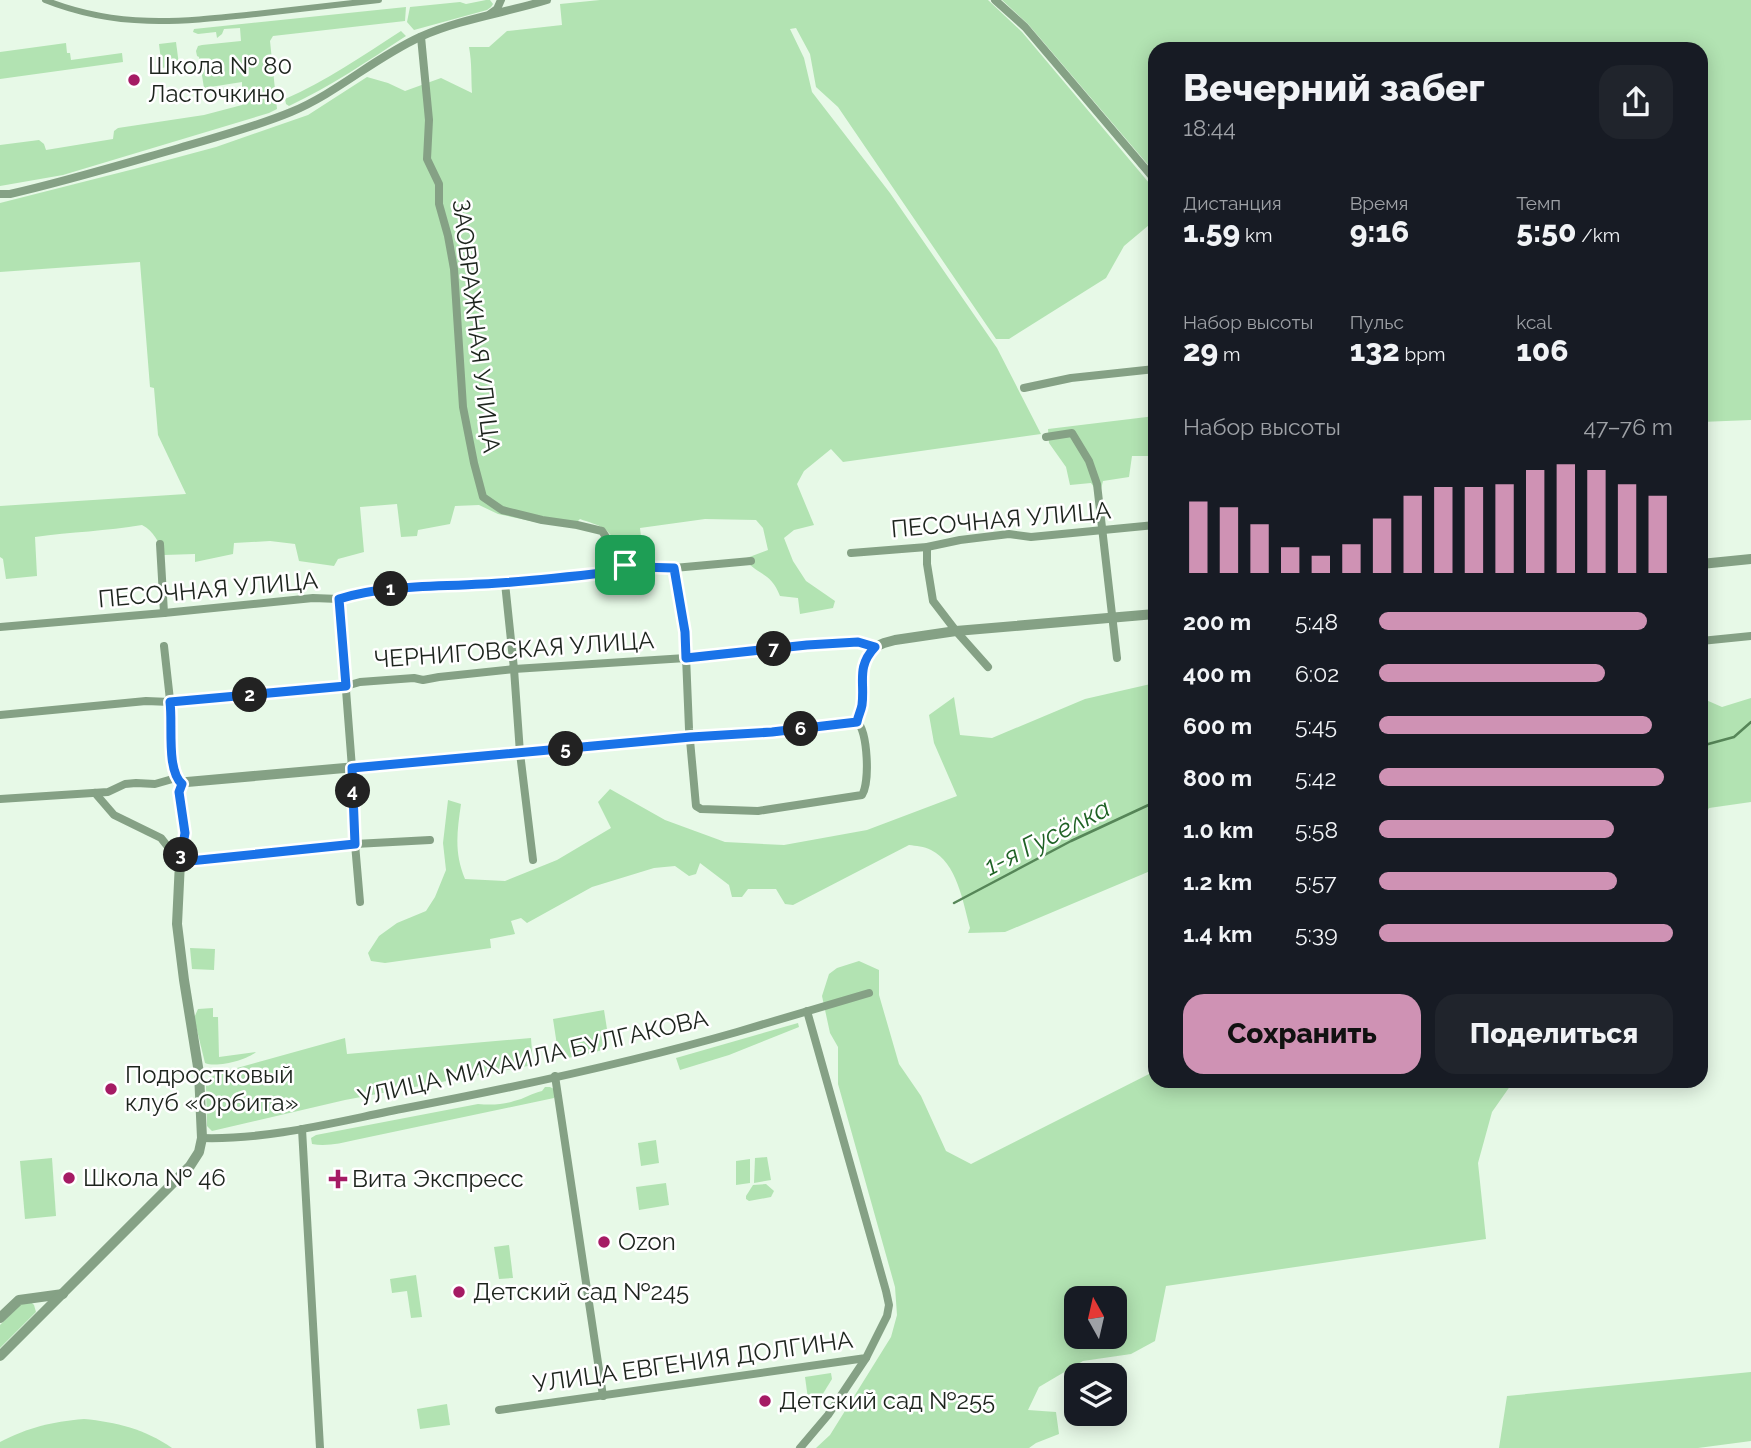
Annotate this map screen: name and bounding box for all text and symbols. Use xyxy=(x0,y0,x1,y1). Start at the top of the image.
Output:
place label: Школа № 80 Ласточкино xyxy=(148,51,292,108)
text: Вечерний забег xyxy=(1183,65,1485,110)
button: share xyxy=(1599,65,1673,139)
marker: Школа № 80 Ласточкино xyxy=(126,72,142,88)
text: 18:44 xyxy=(1183,114,1236,141)
text: Дистанция xyxy=(1183,192,1282,214)
text: Время xyxy=(1350,192,1408,214)
text: Темп xyxy=(1516,192,1561,214)
street label: ЗАОВРАЖНАЯ УЛИЦА xyxy=(447,197,506,455)
text: 1.59 xyxy=(1183,214,1240,249)
text: 9:16 xyxy=(1350,214,1409,249)
text: 5:50 xyxy=(1516,214,1576,249)
text: km xyxy=(1240,224,1273,246)
text: /km xyxy=(1576,224,1620,246)
text: Набор высоты xyxy=(1183,311,1313,333)
text: Пульс xyxy=(1350,311,1404,333)
text: kcal xyxy=(1516,311,1552,333)
text: 29 xyxy=(1183,333,1218,368)
text: 132 xyxy=(1350,333,1400,368)
text: 106 xyxy=(1516,333,1569,368)
text: m xyxy=(1218,343,1240,365)
text: bpm xyxy=(1400,343,1445,365)
text: Набор высоты xyxy=(1183,413,1341,440)
text: 47–76 m xyxy=(1584,413,1673,440)
street label: ПЕСОЧНАЯ УЛИЦА xyxy=(890,495,1112,544)
pin xyxy=(595,535,655,595)
icon: arrive xyxy=(606,546,644,584)
street label: ПЕСОЧНАЯ УЛИЦА xyxy=(97,565,319,614)
pin: 1 xyxy=(374,572,408,606)
text: 1 xyxy=(386,577,395,599)
text: 200 m xyxy=(1183,608,1251,635)
text: 5:48 xyxy=(1295,608,1338,635)
street label: ЧЕРНИГОВСКАЯ УЛИЦА xyxy=(373,625,655,674)
pin: 7 xyxy=(756,632,792,666)
text: 7 xyxy=(768,637,779,659)
text: 400 m xyxy=(1183,660,1251,687)
text: 6:02 xyxy=(1295,660,1339,687)
pin: 2 xyxy=(232,678,268,712)
text: 2 xyxy=(244,683,255,705)
pin: 6 xyxy=(784,712,818,746)
text: 600 m xyxy=(1183,712,1252,739)
text: 5:45 xyxy=(1295,712,1337,739)
text: 6 xyxy=(795,717,806,739)
pin: 5 xyxy=(548,732,584,766)
text: 5 xyxy=(560,737,571,759)
text: 800 m xyxy=(1183,764,1252,791)
text: 5:42 xyxy=(1295,764,1336,791)
pin: 4 xyxy=(336,774,370,808)
text: 4 xyxy=(347,779,358,801)
water label: 1-я Гусёлка xyxy=(979,793,1115,881)
text: 1.0 km xyxy=(1183,816,1253,843)
text: 5:58 xyxy=(1295,816,1338,843)
pin: 3 xyxy=(164,838,198,872)
text: 3 xyxy=(175,843,186,865)
text: 1.2 km xyxy=(1183,868,1252,895)
text: 5:57 xyxy=(1295,868,1337,895)
text: 1.4 km xyxy=(1183,920,1252,947)
text: 5:39 xyxy=(1295,920,1338,947)
button: Сохранить xyxy=(1183,994,1421,1074)
button: Поделиться xyxy=(1435,994,1673,1074)
street label: УЛИЦА МИХАИЛА БУЛГАКОВА xyxy=(355,1003,711,1112)
place label: Подростковый клуб «Орбита» xyxy=(125,1060,298,1117)
marker: Подростковый клуб «Орбита» xyxy=(103,1081,119,1097)
place label: Школа № 46 xyxy=(83,1163,226,1192)
place label: Вита Экспресс xyxy=(352,1164,524,1193)
marker: Школа № 46 xyxy=(61,1170,77,1186)
marker: Вита Экспресс xyxy=(330,1171,346,1187)
place label: Ozon xyxy=(618,1227,676,1256)
marker: Ozon xyxy=(596,1234,612,1250)
place label: Детский сад №245 xyxy=(473,1277,689,1306)
marker: Детский сад №245 xyxy=(451,1284,467,1300)
north arrow xyxy=(1064,1286,1127,1349)
map controls xyxy=(1064,1286,1127,1426)
street label: УЛИЦА ЕВГЕНИЯ ДОЛГИНА xyxy=(531,1325,855,1398)
button: layers xyxy=(1064,1363,1127,1426)
place label: Детский сад №255 xyxy=(779,1386,995,1415)
marker: Детский сад №255 xyxy=(757,1393,773,1409)

